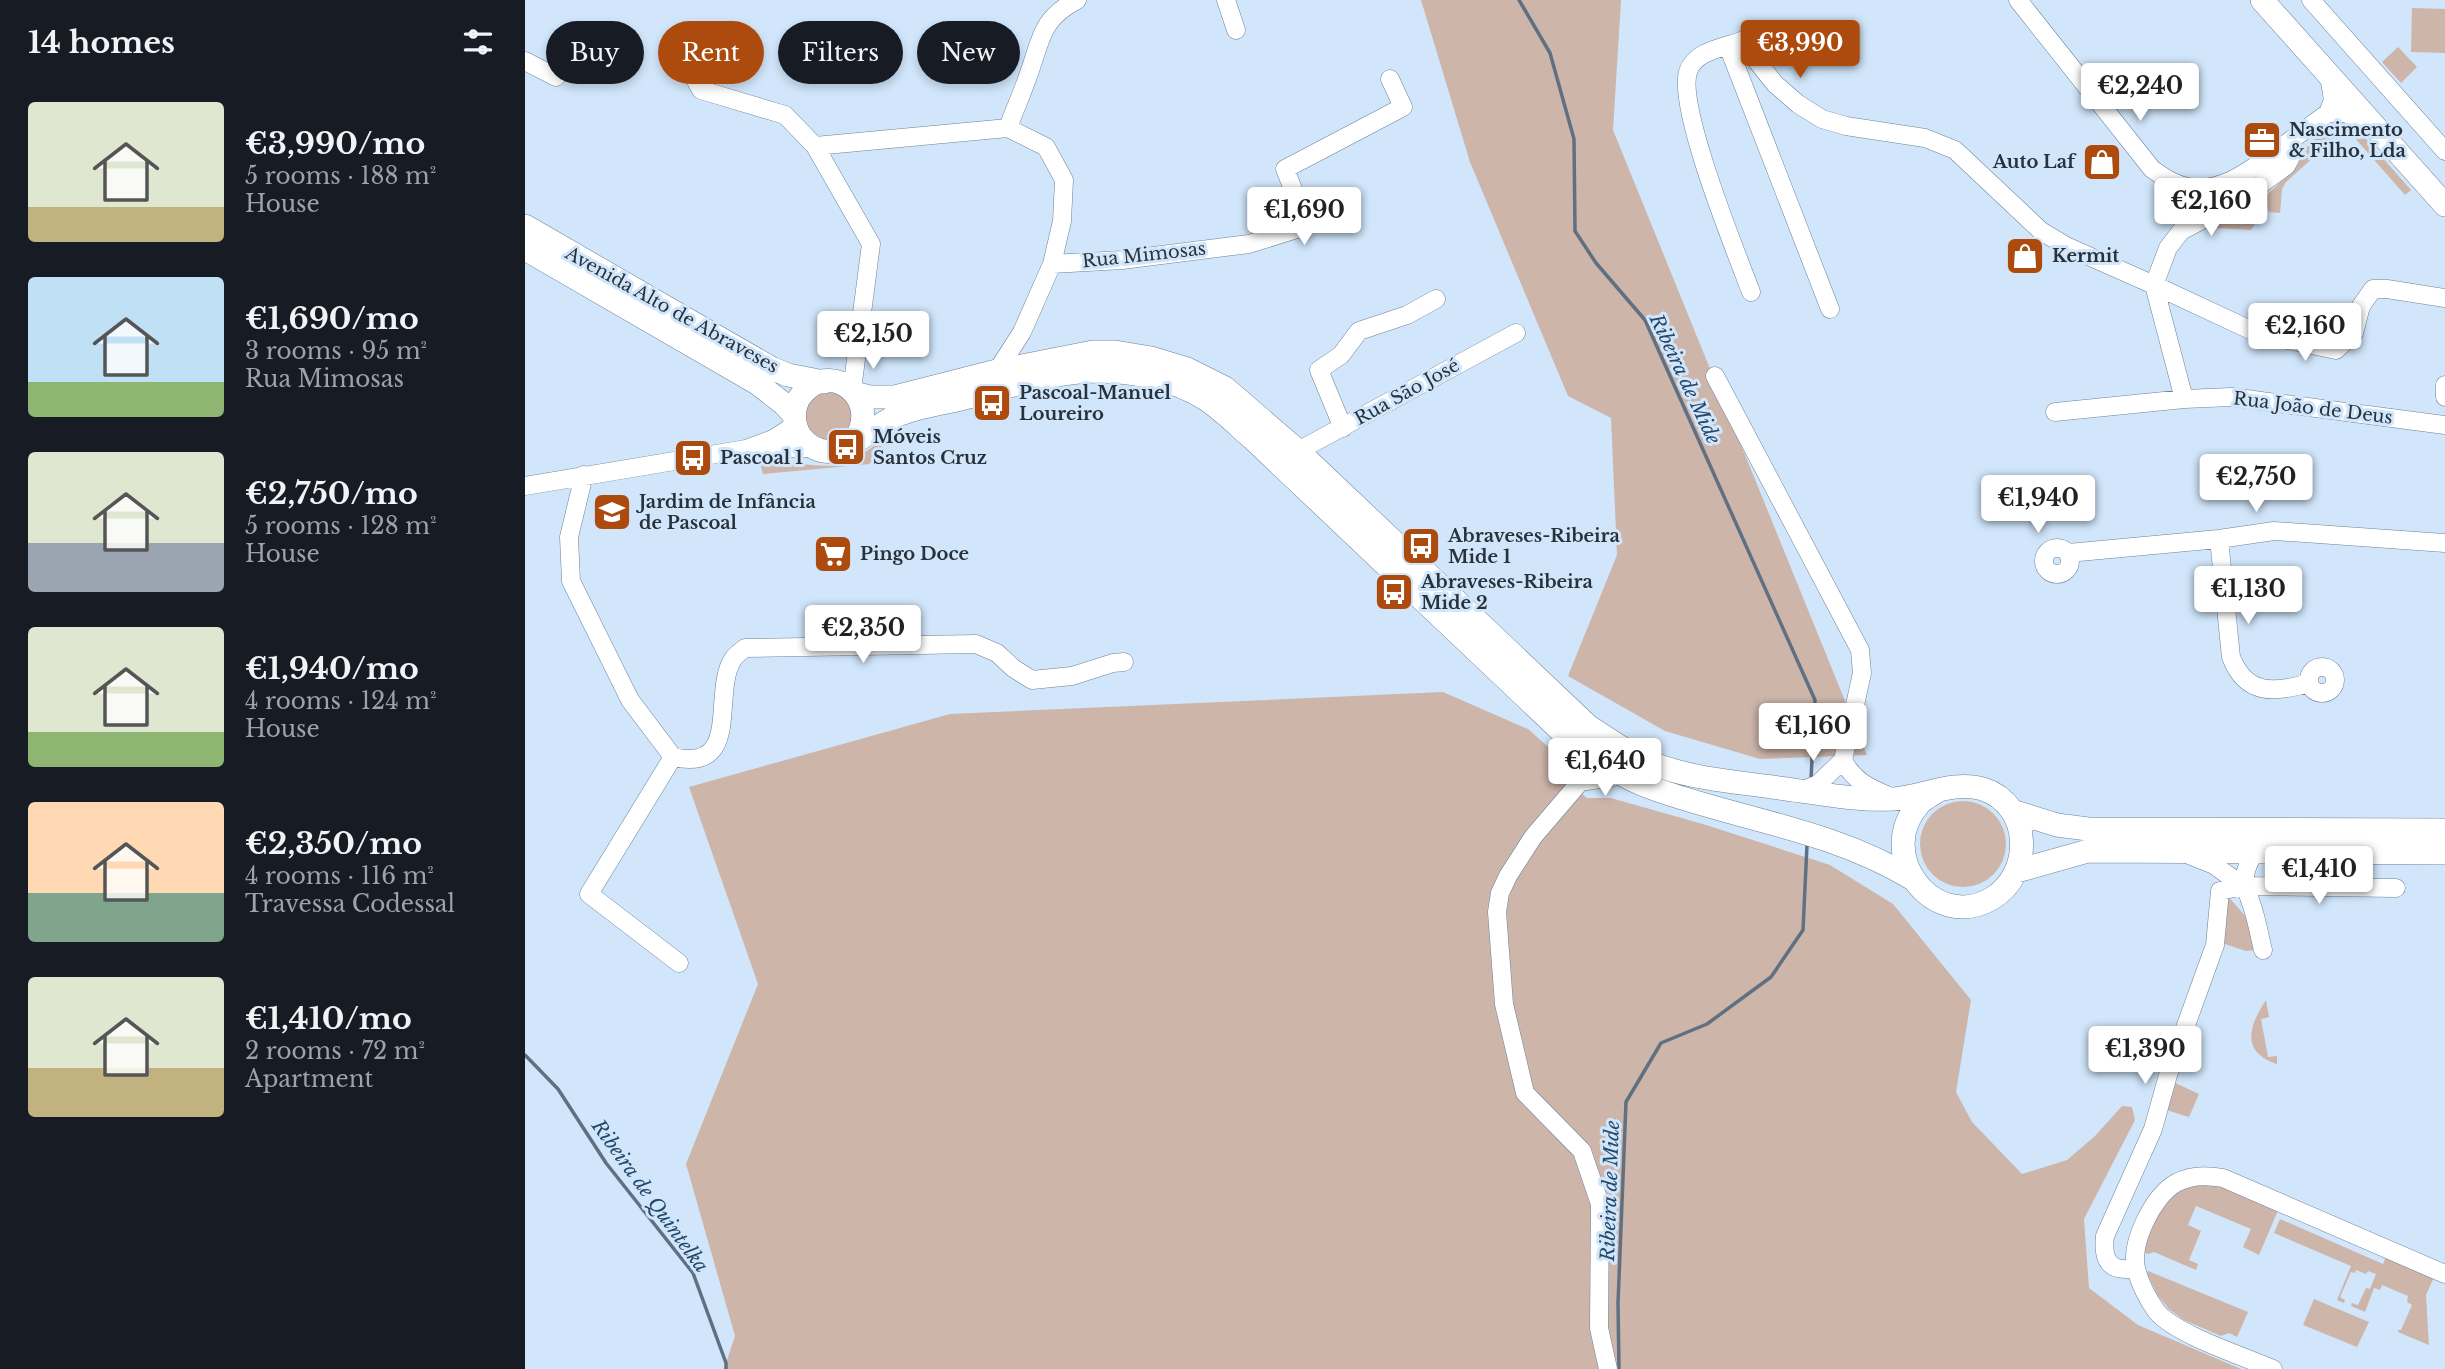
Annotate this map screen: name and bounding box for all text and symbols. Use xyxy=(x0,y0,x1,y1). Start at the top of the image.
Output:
pin: €3,990 xyxy=(1743,20,1857,80)
chip: Buy xyxy=(546,21,644,84)
chip: Rent xyxy=(658,21,764,84)
chip: Filters xyxy=(778,21,903,84)
chip: New xyxy=(917,21,1020,84)
icon: filters xyxy=(459,23,497,61)
text: 14 homes xyxy=(28,24,175,61)
text: €3,990 xyxy=(1757,29,1843,57)
pin: €2,240 xyxy=(2083,64,2197,123)
text: €2,240 xyxy=(2097,72,2183,100)
office icon: Nascimento & Filho, Lda xyxy=(2241,119,2283,161)
place label: Nascimento & Filho, Lda xyxy=(2289,119,2406,162)
text: €3,990/mo xyxy=(245,125,425,162)
icon: home xyxy=(84,130,168,214)
shop icon: Auto Laf xyxy=(2081,141,2123,183)
place label: Auto Laf xyxy=(1992,151,2077,173)
text: 5 rooms · 188 m² xyxy=(245,162,436,190)
pin: €2,160 xyxy=(2154,178,2268,238)
text: €2,160 xyxy=(2170,187,2252,215)
pin: €1,690 xyxy=(1247,188,1361,247)
text: House xyxy=(245,190,320,218)
text: €1,690 xyxy=(1263,196,1345,224)
shop icon: Kermit xyxy=(2004,235,2046,277)
street label: Rua Mimosas xyxy=(1081,238,1207,272)
street label: Avenida Alto de Abraveses xyxy=(561,242,783,378)
place label: Kermit xyxy=(2052,245,2119,267)
text: €1,690/mo xyxy=(245,300,419,337)
pin: €2,160 xyxy=(2248,304,2362,363)
icon: home xyxy=(84,305,168,389)
water label: Ribeira de Mide xyxy=(1644,309,1725,448)
pin: €2,150 xyxy=(816,312,930,371)
text: €2,160 xyxy=(2264,312,2346,340)
text: €2,150 xyxy=(833,320,913,348)
text: 3 rooms · 95 m² xyxy=(245,337,427,365)
street label: Rua São José xyxy=(1351,354,1463,430)
text: Rua Mimosas xyxy=(245,365,404,393)
bus stop icon: Pascoal-Manuel Loureiro xyxy=(971,382,1013,424)
place label: Pascoal-Manuel Loureiro xyxy=(1019,382,1171,425)
street label: Rua João de Deus xyxy=(2232,387,2394,429)
bus stop icon: Móveis Santos Cruz xyxy=(825,426,867,468)
place label: Móveis Santos Cruz xyxy=(873,426,987,469)
bus stop icon: Pascoal 1 xyxy=(672,437,714,479)
place label: Pascoal 1 xyxy=(720,447,803,469)
pin: €2,750 xyxy=(2199,454,2313,514)
text: €2,750 xyxy=(2216,463,2296,491)
text: €2,750/mo xyxy=(245,475,418,512)
pin: €1,940 xyxy=(1981,476,2095,535)
icon: home xyxy=(84,480,168,564)
text: €1,940 xyxy=(1997,484,2079,512)
school or university icon: Jardim de Infância de Pascoal xyxy=(591,491,633,533)
place label: Jardim de Infância de Pascoal xyxy=(635,491,816,534)
text: 5 rooms · 128 m² xyxy=(245,512,437,540)
bus stop icon: Abraveses-Ribeira Mide 1 xyxy=(1400,525,1442,567)
place label: Abraveses-Ribeira Mide 1 xyxy=(1447,525,1621,568)
supermarket icon: Pingo Doce xyxy=(812,533,854,575)
text: House xyxy=(245,540,320,568)
place label: Pingo Doce xyxy=(860,543,969,565)
pin: €1,130 xyxy=(2191,566,2305,626)
bus stop icon: Abraveses-Ribeira Mide 2 xyxy=(1373,571,1415,613)
place label: Abraveses-Ribeira Mide 2 xyxy=(1420,571,1594,614)
text: €1,130 xyxy=(2210,575,2286,603)
pin: €2,350 xyxy=(806,606,920,665)
text: €2,350 xyxy=(821,614,905,642)
text: €1,940/mo xyxy=(245,650,419,687)
icon: home xyxy=(84,655,168,739)
text: 4 rooms · 124 m² xyxy=(245,687,436,715)
pin: €1,160 xyxy=(1756,704,1870,763)
text: €1,160 xyxy=(1775,712,1851,740)
text: House xyxy=(245,715,320,743)
pin: €1,640 xyxy=(1548,738,1662,798)
text: €1,640 xyxy=(1564,747,1646,775)
text: €2,350/mo xyxy=(245,825,422,862)
icon: home xyxy=(84,830,168,914)
pin: €1,410 xyxy=(2262,846,2376,906)
text: €1,410 xyxy=(2281,855,2357,883)
text: 4 rooms · 116 m² xyxy=(245,862,434,890)
text: Travessa Codessal xyxy=(245,890,455,918)
text: €1,410/mo xyxy=(245,1000,412,1037)
icon: home xyxy=(84,1005,168,1089)
pin: €1,390 xyxy=(2088,1026,2202,1086)
text: €1,390 xyxy=(2104,1035,2186,1063)
text: 2 rooms · 72 m² xyxy=(245,1037,425,1065)
text: Apartment xyxy=(245,1065,373,1093)
water label: Ribeira de Quintelka xyxy=(586,1114,713,1277)
water label: Ribeira de Mide xyxy=(1596,1120,1624,1263)

